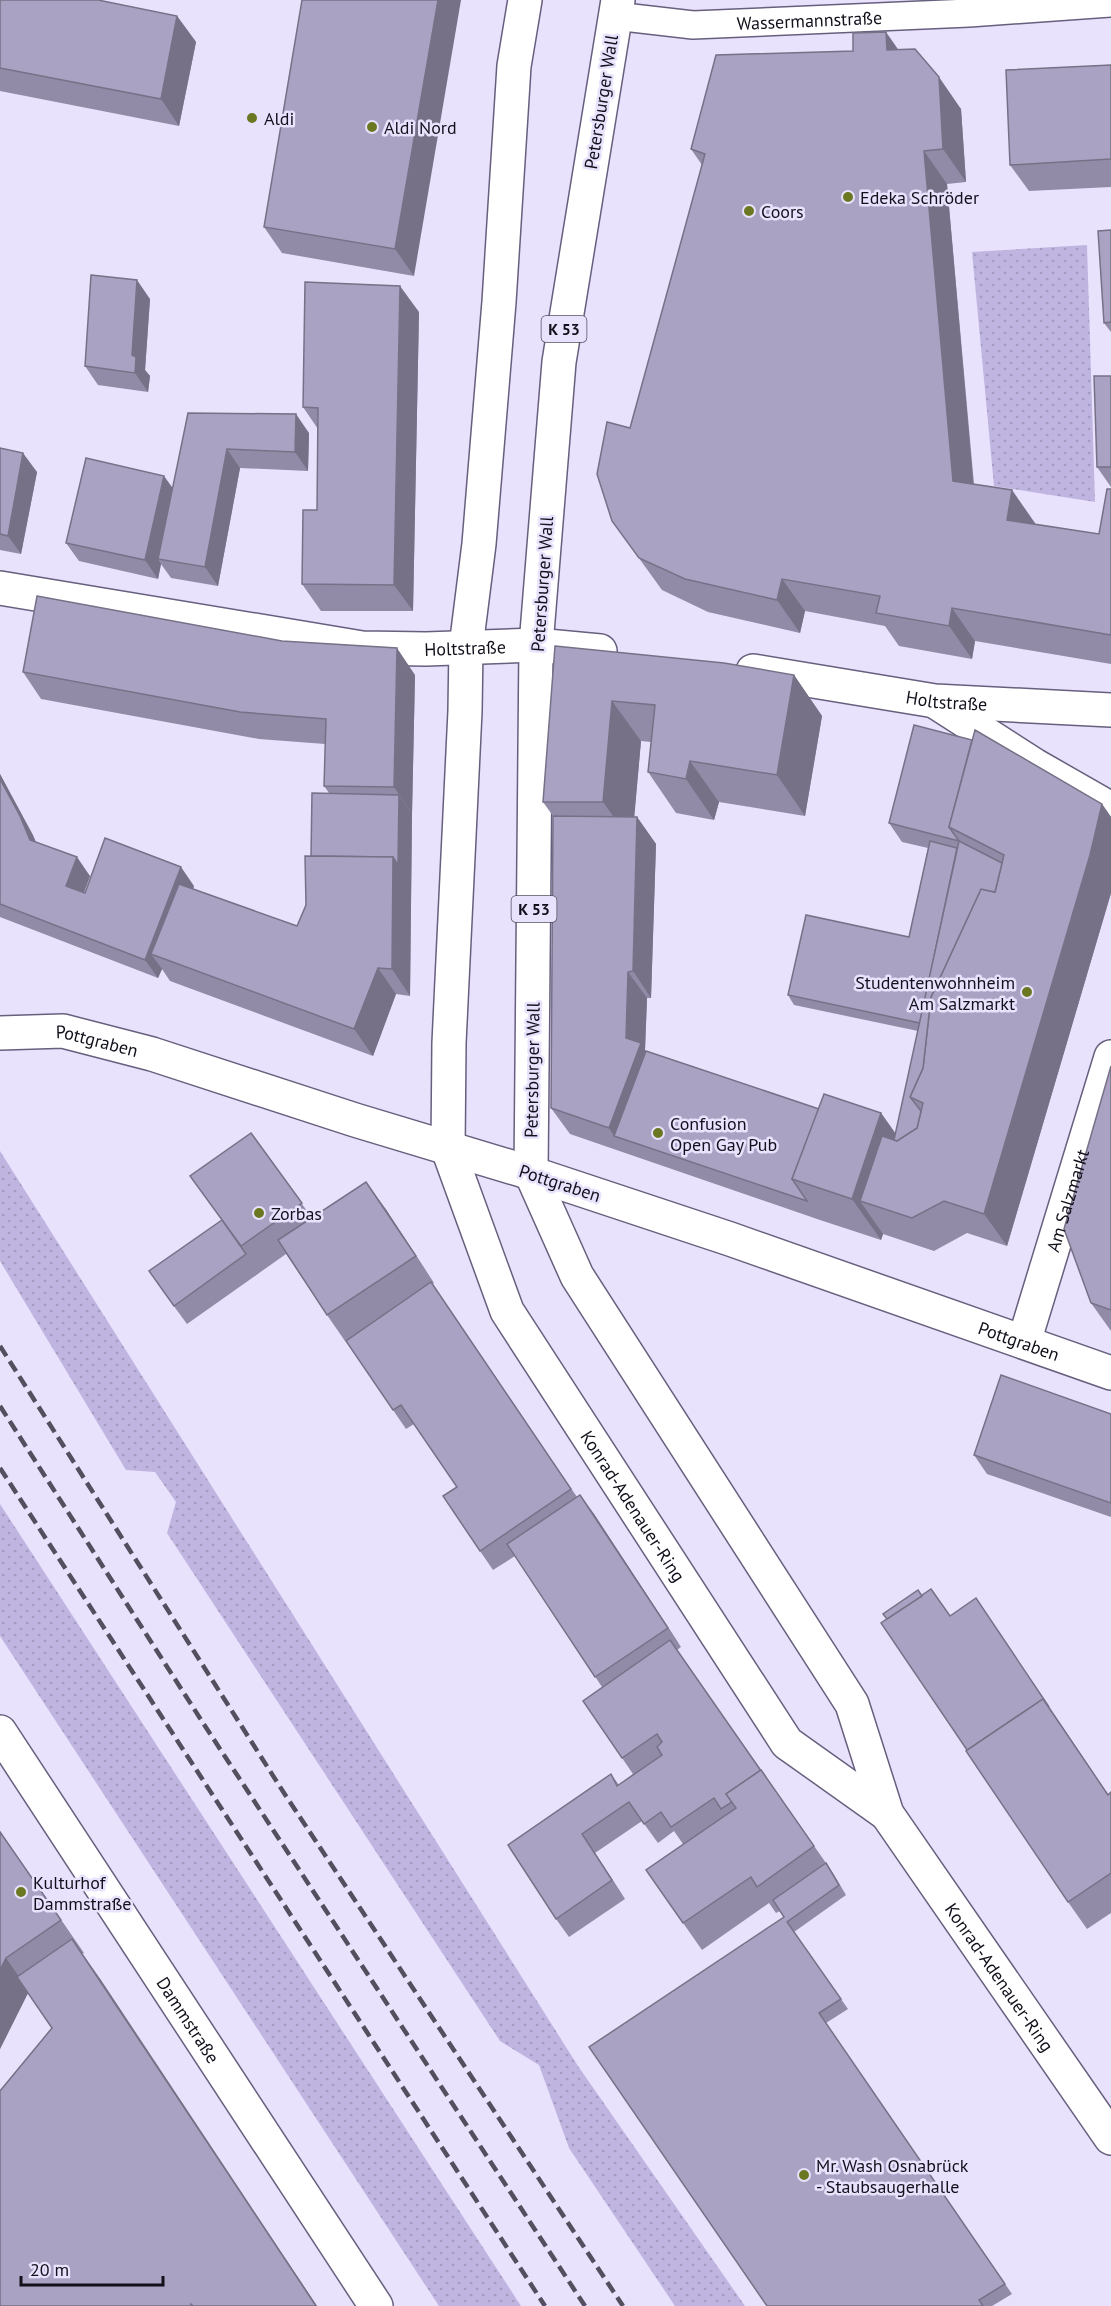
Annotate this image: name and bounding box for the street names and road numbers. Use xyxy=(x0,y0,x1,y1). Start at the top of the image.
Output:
street label: Wassermannstraße xyxy=(736,5,882,35)
street label: Petersburger Wall xyxy=(579,32,623,171)
road number: K 53 xyxy=(542,316,586,342)
street label: Petersburger Wall xyxy=(526,515,558,653)
street label: Holtstraße xyxy=(424,635,506,661)
street label: Holtstraße xyxy=(904,685,988,715)
road number: K 53 xyxy=(512,896,556,922)
street label: Petersburger Wall xyxy=(519,1001,545,1138)
street label: Pottgraben xyxy=(55,1019,141,1061)
street label: Am Salzmarkt xyxy=(1041,1146,1094,1255)
street label: Pottgraben xyxy=(516,1159,604,1207)
street label: Pottgraben xyxy=(975,1316,1063,1366)
street label: Konrad-Adenauer-Ring xyxy=(576,1426,691,1586)
street label: Konrad-Adenauer-Ring xyxy=(940,1898,1059,2056)
street label: Dammstraße xyxy=(152,1972,225,2067)

